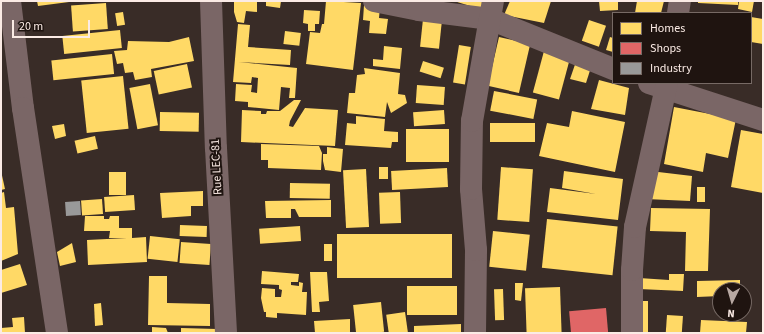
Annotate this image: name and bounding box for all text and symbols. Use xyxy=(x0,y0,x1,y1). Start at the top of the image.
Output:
scale bar xyxy=(14,12,92,38)
legend xyxy=(612,12,752,84)
text: 20 m xyxy=(19,18,43,35)
text: Homes xyxy=(650,20,685,37)
text: Shops xyxy=(650,40,681,57)
text: Industry xyxy=(650,60,692,77)
street label: Rue LEC-81 xyxy=(208,139,226,195)
north arrow xyxy=(712,282,752,322)
text: N xyxy=(727,306,735,321)

